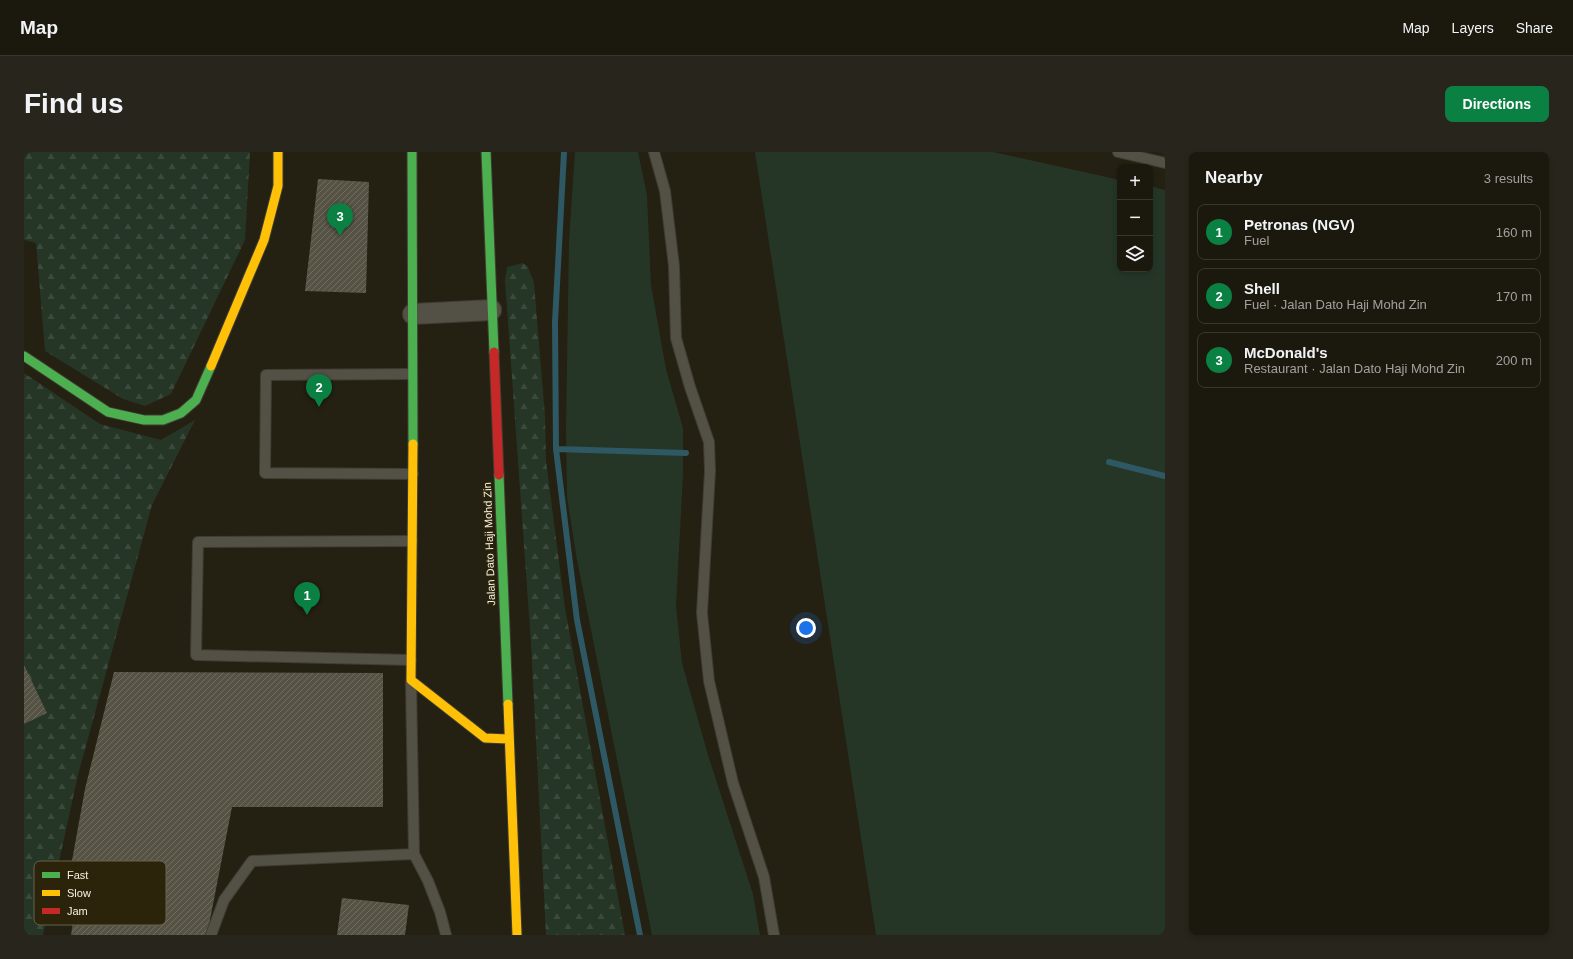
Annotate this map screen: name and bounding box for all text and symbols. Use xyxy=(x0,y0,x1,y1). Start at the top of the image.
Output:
text: Map xyxy=(20,17,58,38)
text: Map xyxy=(1402,20,1430,36)
text: Layers xyxy=(1452,20,1494,36)
text: Share xyxy=(1516,20,1553,36)
button: Directions xyxy=(1445,86,1549,122)
text: Find us xyxy=(24,88,124,119)
map controls xyxy=(1117,164,1153,272)
button: + xyxy=(1117,164,1153,200)
text: Nearby xyxy=(1205,168,1263,187)
text: 3 results xyxy=(1484,171,1533,186)
button: − xyxy=(1117,200,1153,236)
pin: 3 xyxy=(327,203,353,236)
text: Petronas (NGV) xyxy=(1244,216,1355,233)
text: 1 xyxy=(1215,225,1223,240)
text: 160 m xyxy=(1496,225,1532,240)
text: Fuel xyxy=(1244,233,1269,248)
button: layers xyxy=(1117,236,1153,272)
text: Shell xyxy=(1244,280,1280,297)
text: 2 xyxy=(1215,289,1223,304)
text: 170 m xyxy=(1496,289,1532,304)
text: Fuel · Jalan Dato Haji Mohd Zin xyxy=(1244,297,1427,312)
text: McDonald's xyxy=(1244,344,1328,361)
text: 3 xyxy=(1215,353,1223,368)
text: 200 m xyxy=(1496,353,1532,368)
text: Restaurant · Jalan Dato Haji Mohd Zin xyxy=(1244,361,1465,376)
pin: 2 xyxy=(306,374,332,407)
street label: Jalan Dato Haji Mohd Zin xyxy=(481,482,497,606)
pin: 1 xyxy=(294,582,320,615)
your location xyxy=(796,618,816,638)
legend xyxy=(34,861,166,925)
text: Fast xyxy=(67,869,88,881)
text: Slow xyxy=(67,887,91,899)
text: Jam xyxy=(67,905,88,917)

